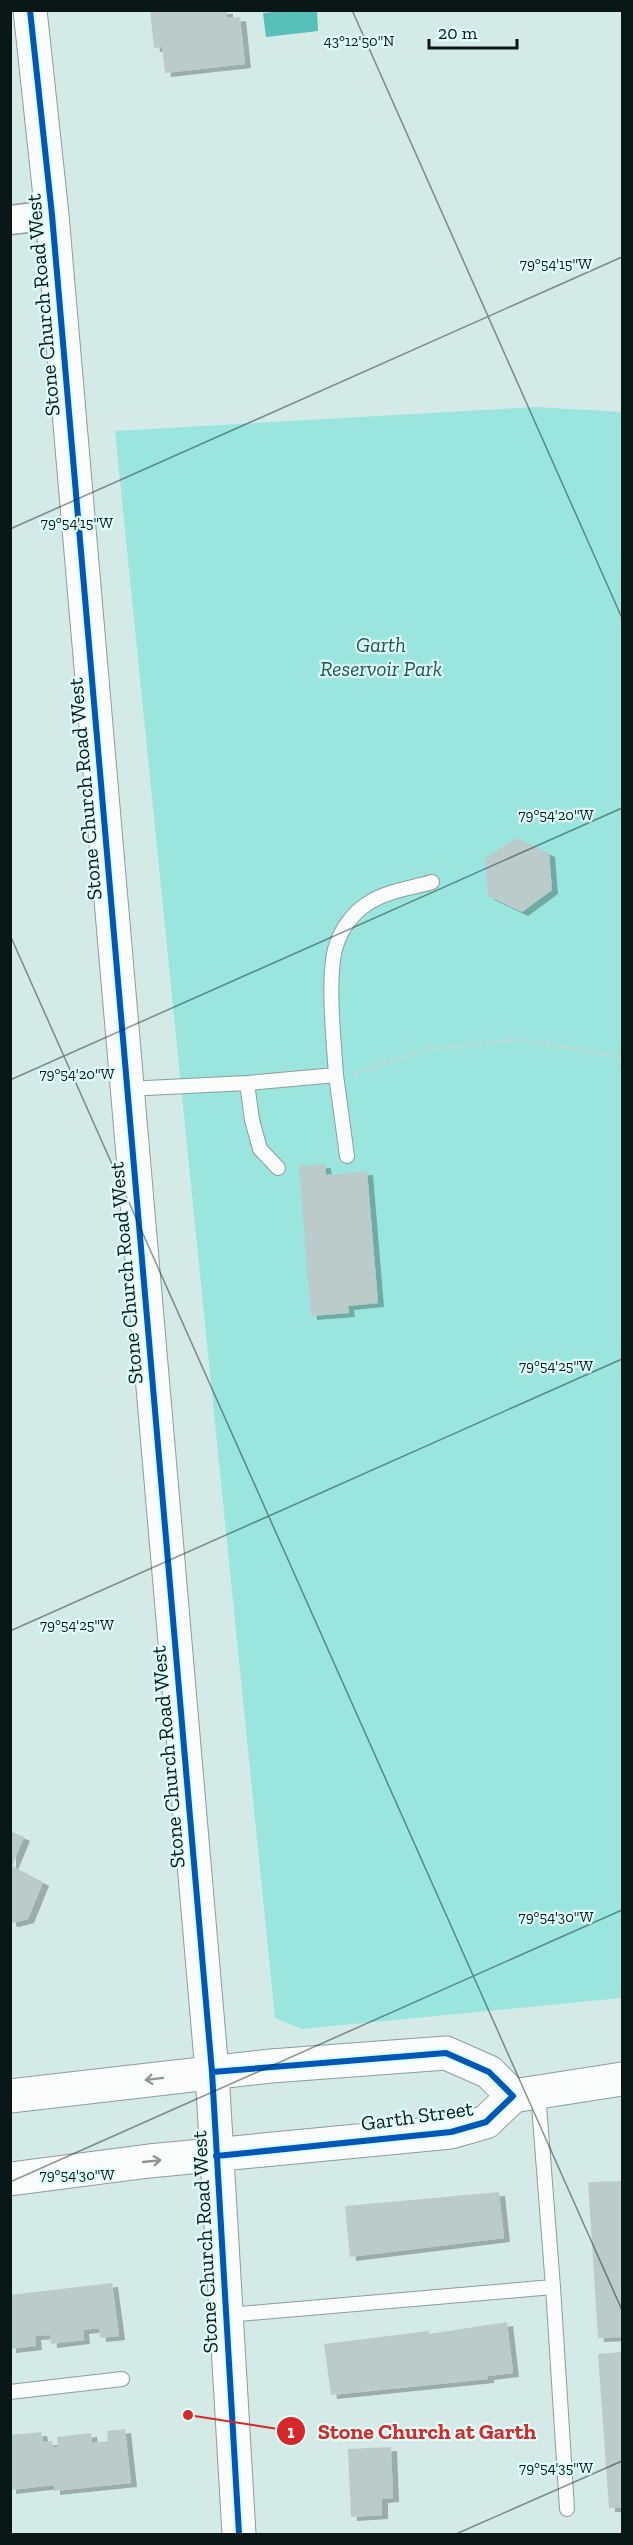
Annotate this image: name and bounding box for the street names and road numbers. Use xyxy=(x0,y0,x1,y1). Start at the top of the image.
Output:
street label: Stone Church Road West xyxy=(20,193,65,417)
street label: Stone Church Road West xyxy=(62,677,107,901)
street label: Stone Church Road West xyxy=(103,1161,148,1385)
street label: Stone Church Road West xyxy=(145,1645,190,1869)
street label: Garth Street xyxy=(359,2095,475,2136)
street label: Stone Church Road West xyxy=(186,2130,223,2354)

